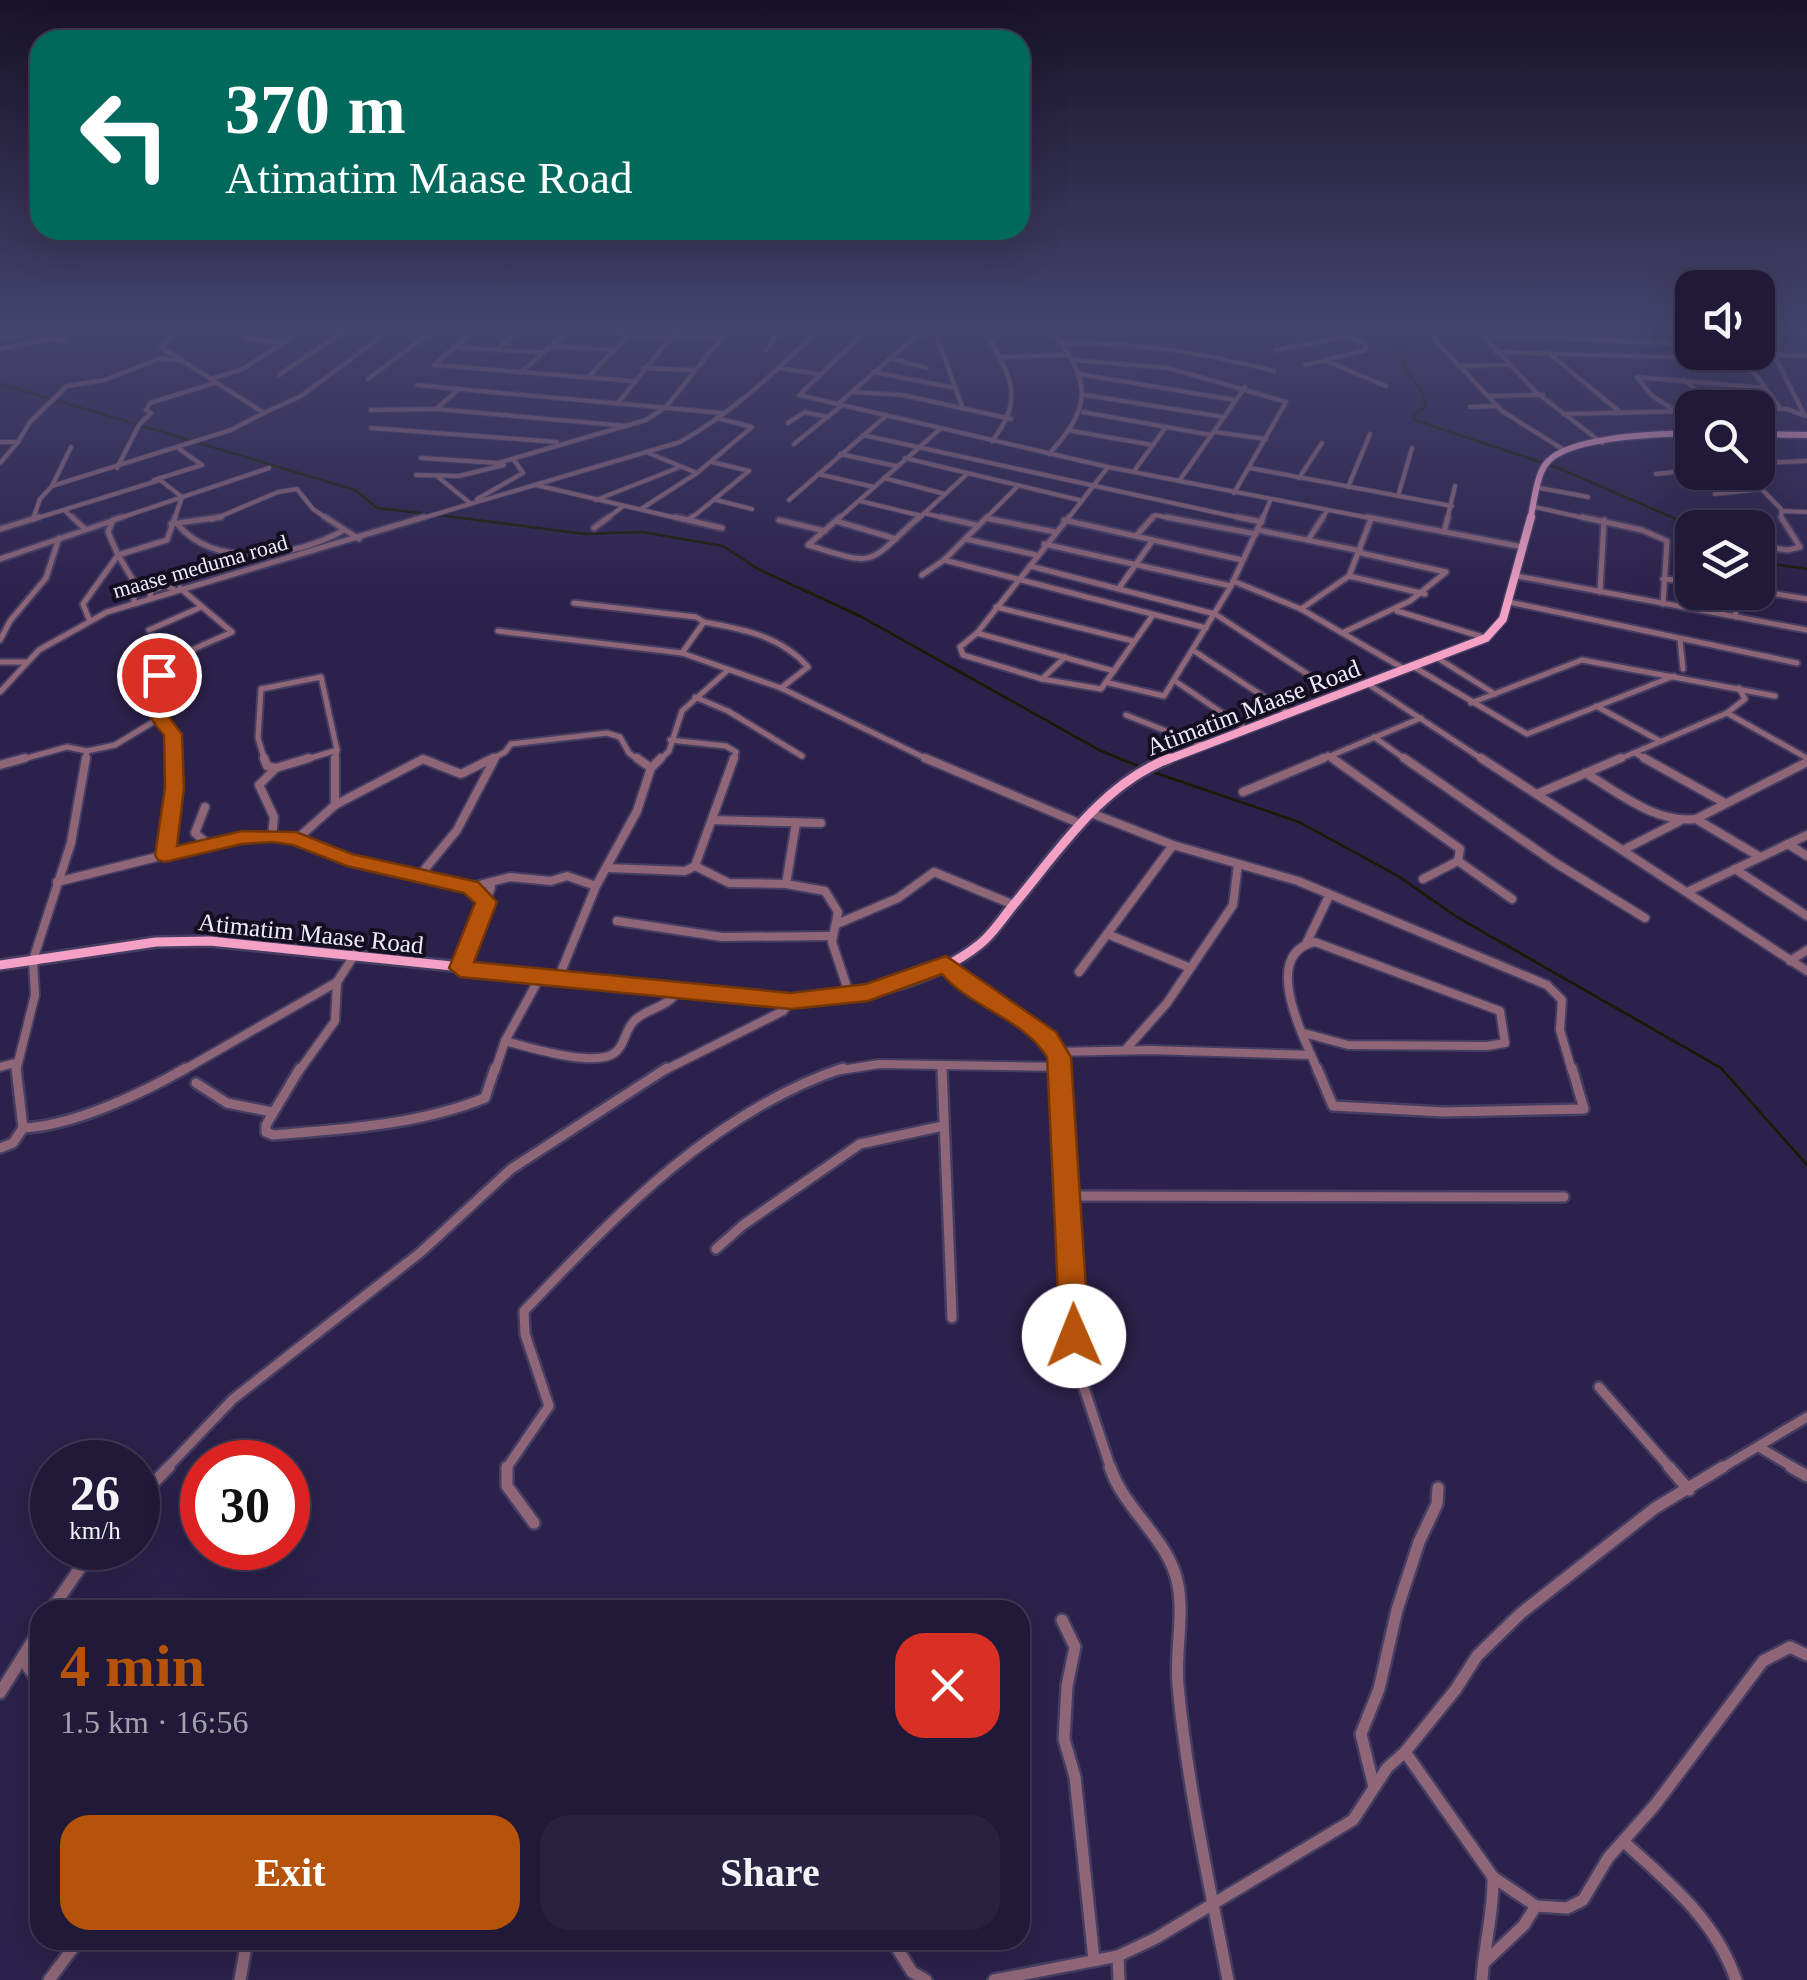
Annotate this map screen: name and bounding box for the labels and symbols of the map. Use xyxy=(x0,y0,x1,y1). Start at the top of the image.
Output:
street label: maase meduma road xyxy=(110,530,290,603)
pin xyxy=(117,633,202,718)
street label: Atimatim Maase Road xyxy=(1143,654,1364,761)
street label: Atimatim Maase Road xyxy=(197,908,425,959)
position arrow xyxy=(1022,1284,1126,1388)
speed limit sign: 30 xyxy=(180,1440,310,1570)

